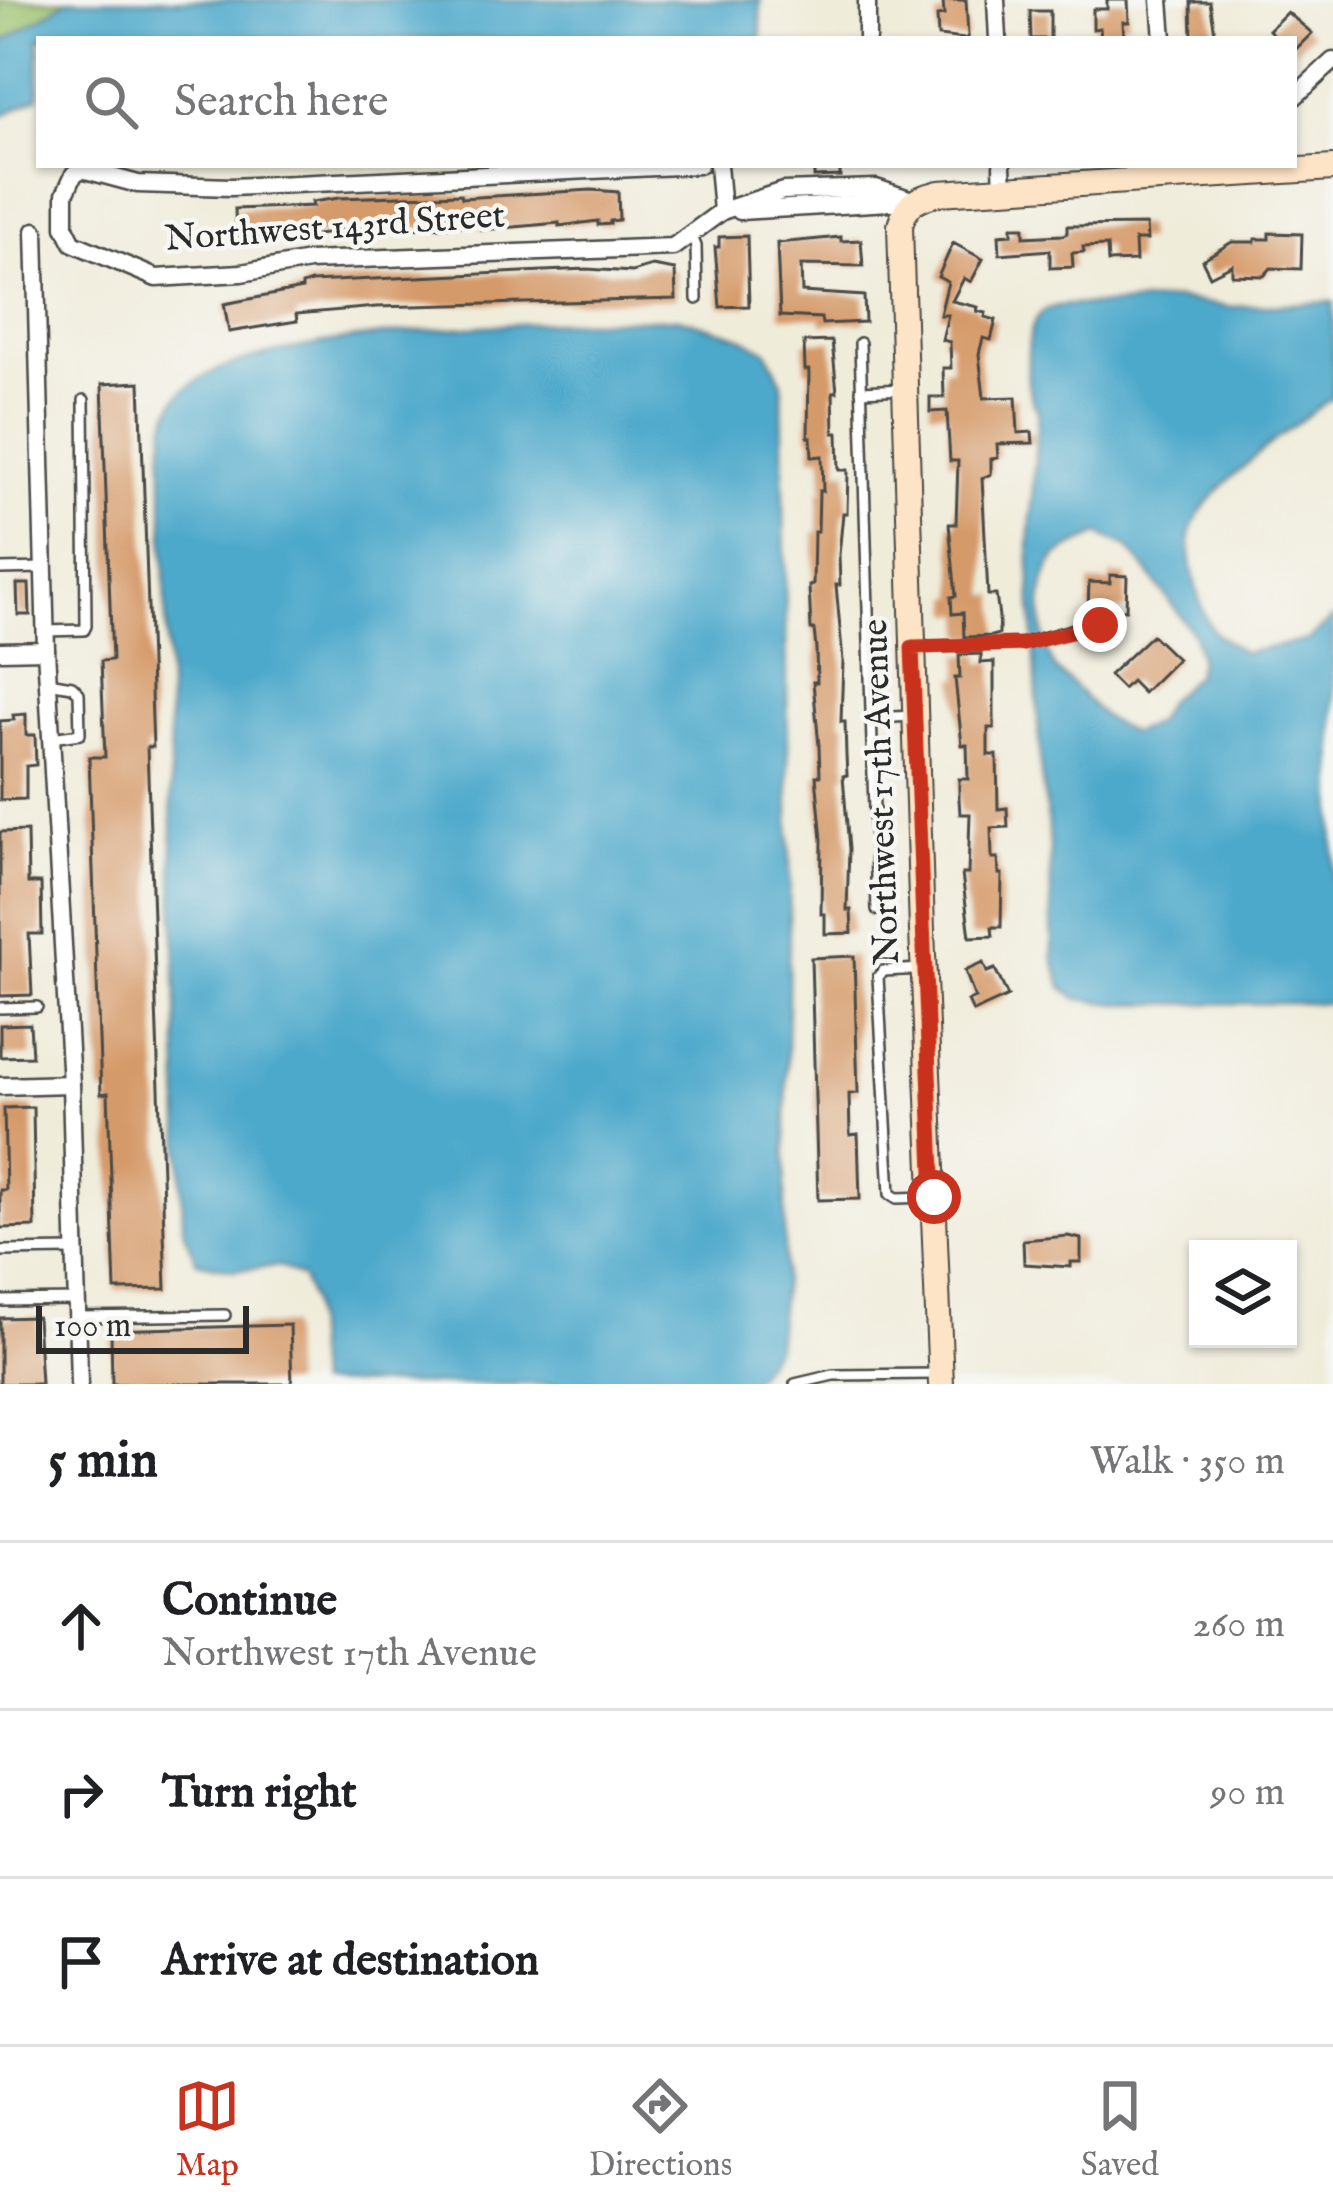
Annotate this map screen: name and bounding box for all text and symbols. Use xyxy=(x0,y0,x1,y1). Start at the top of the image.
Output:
search box xyxy=(36,36,1297,168)
icon: search xyxy=(78,69,144,135)
text: Search here xyxy=(174,74,388,131)
street label: Northwest 143rd Street xyxy=(163,193,507,263)
route end xyxy=(1073,598,1127,652)
street label: Northwest 17th Avenue xyxy=(853,618,911,966)
route start xyxy=(907,1170,961,1224)
map controls xyxy=(1189,1240,1297,1348)
button: layers xyxy=(1189,1240,1297,1348)
scale bar xyxy=(36,1300,249,1353)
text: 100 m xyxy=(54,1306,131,1348)
text: 5 min xyxy=(48,1430,158,1495)
text: Walk · 350 m xyxy=(1090,1438,1285,1487)
text: Continue xyxy=(162,1573,337,1630)
icon: ahead xyxy=(48,1593,114,1659)
text: 260 m xyxy=(1192,1601,1285,1650)
text: Northwest 17th Avenue xyxy=(162,1630,537,1679)
icon: right xyxy=(48,1761,114,1827)
text: Turn right xyxy=(162,1765,357,1822)
text: 90 m xyxy=(1210,1769,1285,1818)
icon: arrive xyxy=(48,1929,114,1995)
text: Arrive at destination xyxy=(162,1933,539,1990)
tab: Map xyxy=(174,2073,240,2187)
tab: Directions xyxy=(589,2073,732,2187)
tab: Saved xyxy=(1081,2073,1159,2187)

